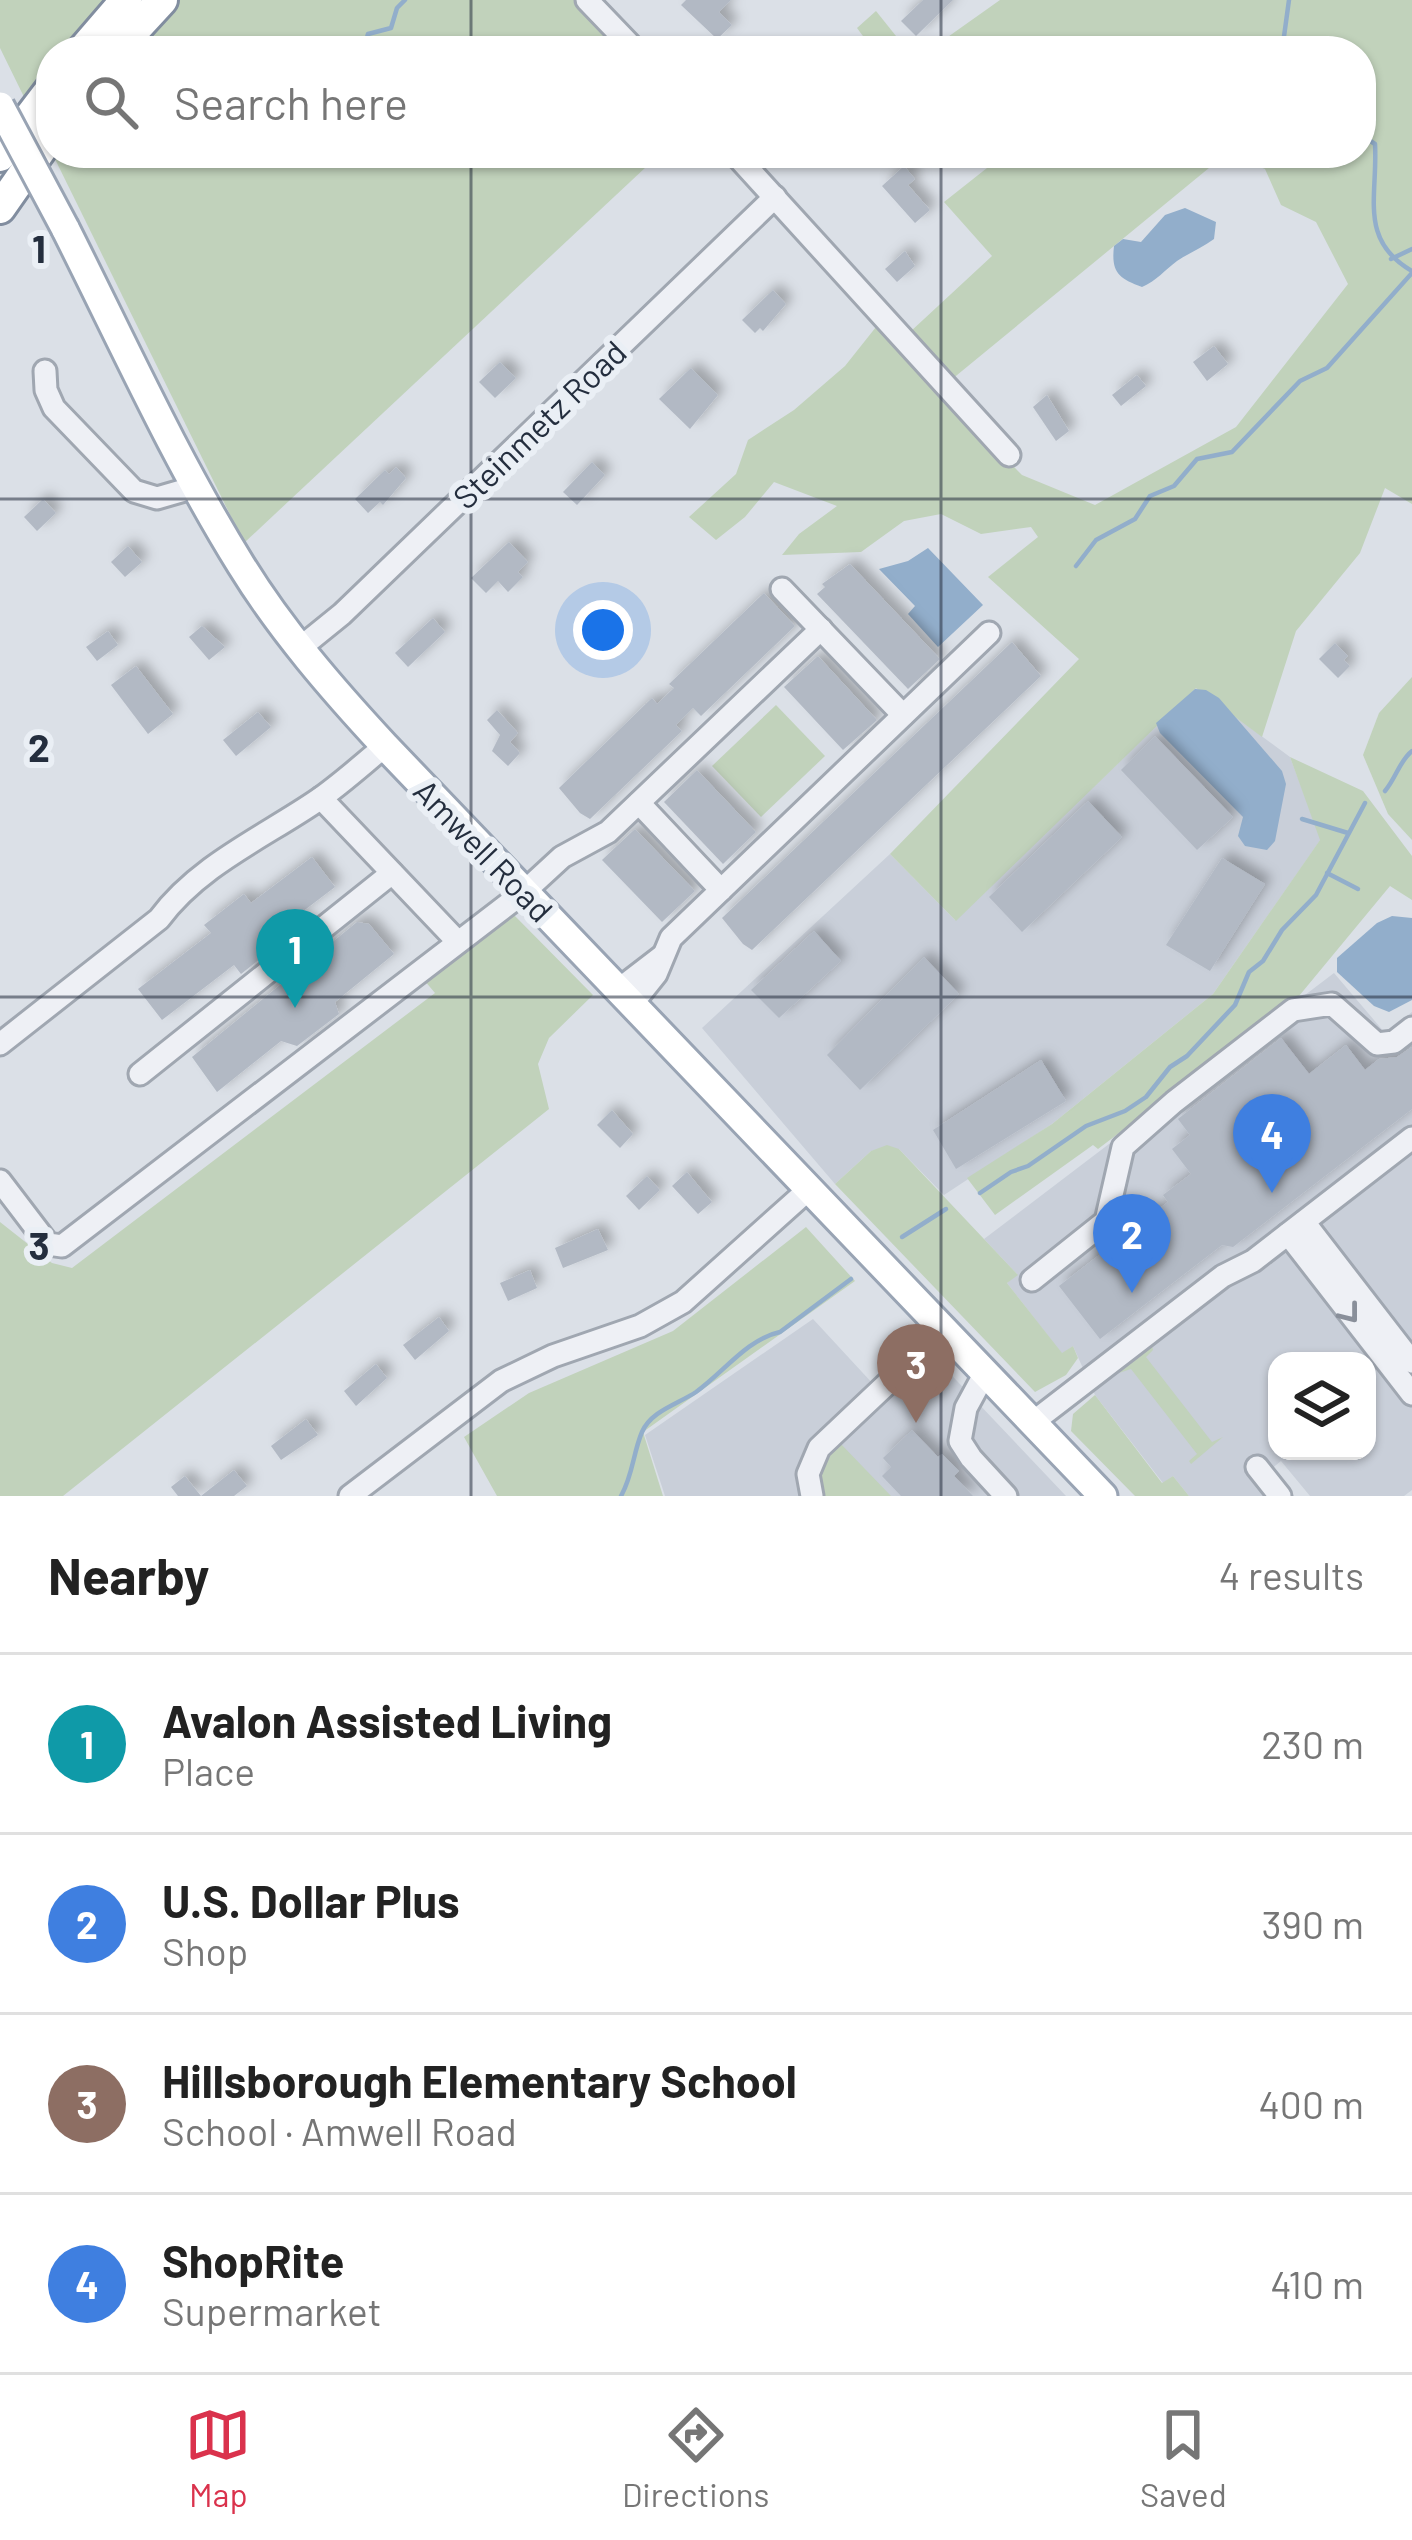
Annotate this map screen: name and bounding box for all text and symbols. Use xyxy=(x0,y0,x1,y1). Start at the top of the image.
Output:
search box xyxy=(36,36,1376,168)
icon: search xyxy=(78,69,144,135)
text: Search here xyxy=(174,75,408,129)
text: 1 xyxy=(32,224,46,271)
street label: Steinmetz Road xyxy=(444,331,634,517)
your location xyxy=(573,600,633,660)
text: 2 xyxy=(28,723,50,770)
street label: Amwell Road xyxy=(406,770,562,930)
pin: 1 xyxy=(256,909,334,1008)
pin: 4 xyxy=(1233,1094,1311,1193)
pin: 2 xyxy=(1093,1194,1171,1293)
text: 3 xyxy=(28,1221,50,1268)
one-way arrow xyxy=(1336,1300,1357,1322)
pin: 3 xyxy=(877,1324,955,1423)
map controls xyxy=(1268,1352,1376,1460)
button: layers xyxy=(1268,1352,1376,1460)
text: Nearby xyxy=(48,1544,209,1605)
text: 4 results xyxy=(1219,1551,1364,1598)
text: Avalon Assisted Living xyxy=(162,1693,612,1747)
text: 1 xyxy=(80,1720,94,1767)
text: 230 m xyxy=(1261,1720,1364,1767)
text: Place xyxy=(162,1747,255,1794)
text: U.S. Dollar Plus xyxy=(162,1873,460,1927)
text: 2 xyxy=(76,1900,98,1947)
text: 390 m xyxy=(1262,1900,1364,1947)
text: Shop xyxy=(162,1927,248,1974)
text: Hillsborough Elementary School xyxy=(162,2053,797,2107)
text: 3 xyxy=(76,2080,98,2127)
text: 400 m xyxy=(1258,2080,1364,2127)
text: School · Amwell Road xyxy=(162,2107,517,2154)
text: ShopRite xyxy=(162,2233,344,2287)
text: 4 xyxy=(75,2260,99,2307)
text: 410 m xyxy=(1270,2260,1364,2307)
text: Supermarket xyxy=(162,2287,382,2334)
tab: Map xyxy=(185,2402,251,2514)
tab: Directions xyxy=(622,2402,769,2514)
tab: Saved xyxy=(1140,2402,1227,2514)

